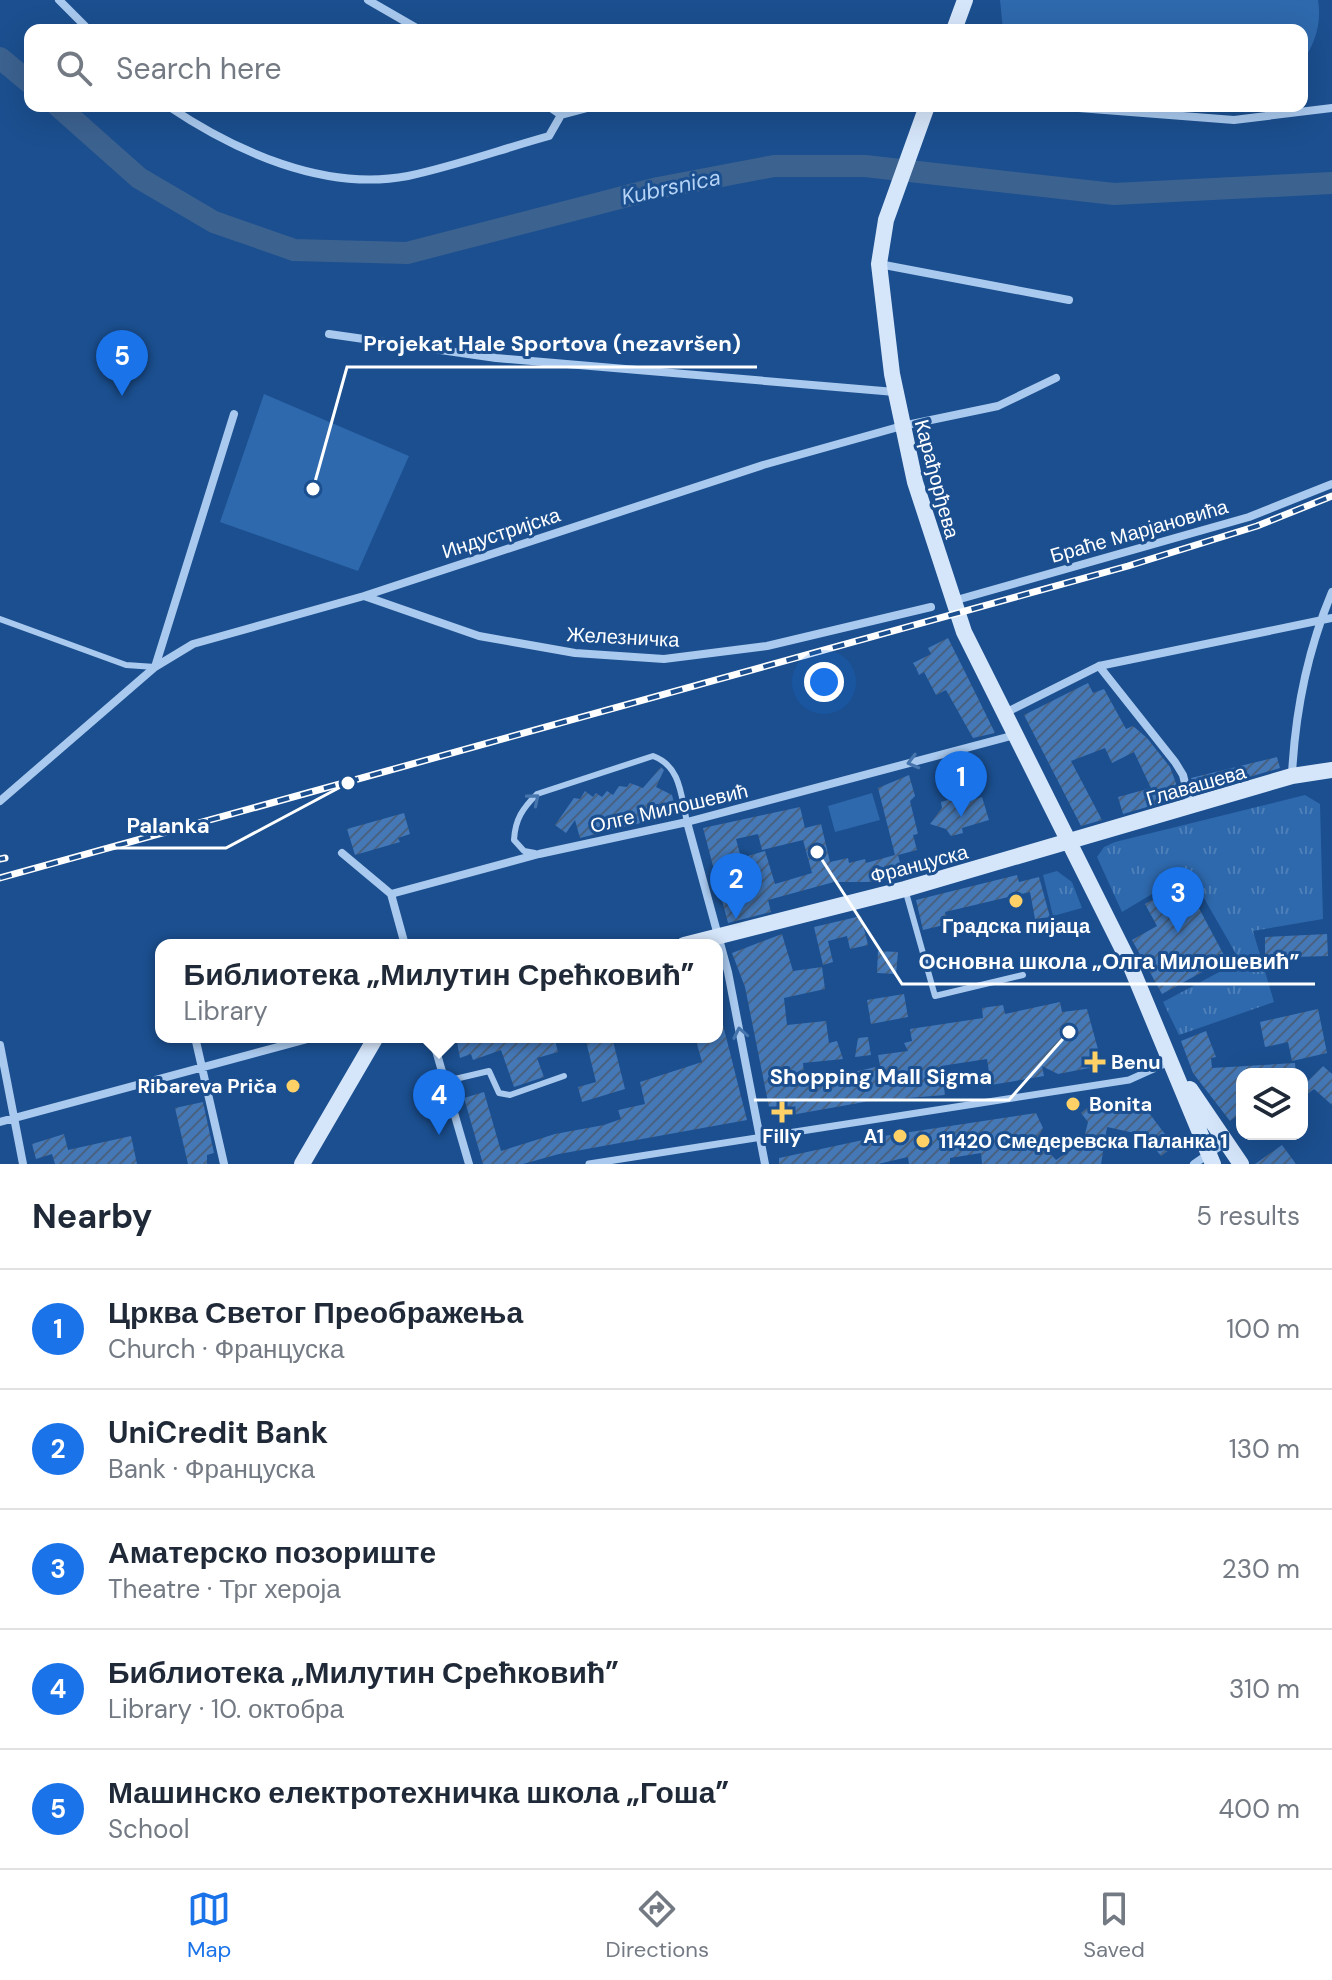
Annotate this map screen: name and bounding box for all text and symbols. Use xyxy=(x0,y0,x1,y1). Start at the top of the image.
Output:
search box xyxy=(24,24,1308,112)
icon: search xyxy=(52,46,96,90)
text: Search here xyxy=(116,49,282,88)
water label: Kubrsnica xyxy=(619,162,723,212)
callout: Projekat Hale Sportova (nezavršen) xyxy=(347,321,757,367)
text: Projekat Hale Sportova (nezavršen) xyxy=(363,329,741,358)
pin: 5 xyxy=(96,330,148,396)
street label: Карађорђева xyxy=(909,417,966,542)
street label: Браће Марјановића xyxy=(1047,493,1232,569)
street label: Индустријска xyxy=(438,501,564,564)
street label: Железничка xyxy=(566,621,681,653)
your location xyxy=(804,662,844,702)
pin: 1 xyxy=(935,751,987,817)
one-way arrow xyxy=(907,752,921,769)
street label: Главашева xyxy=(1143,758,1250,812)
street label: Олге Милошевић xyxy=(588,777,750,839)
one-way arrow xyxy=(524,794,539,809)
callout: Palanka xyxy=(110,802,226,848)
text: Palanka xyxy=(126,811,210,840)
street label: Француска xyxy=(867,838,972,890)
pin: 2 xyxy=(710,853,762,919)
pin: 3 xyxy=(1152,867,1204,933)
marker: Градска пијаца xyxy=(1007,892,1025,910)
place label: Градска пијаца xyxy=(942,913,1091,939)
callout: Основна школа „Олга Милошевић” xyxy=(902,938,1315,984)
popup xyxy=(155,939,723,1043)
text: Основна школа „Олга Милошевић” xyxy=(919,947,1300,976)
text: Библиотека „Милутин Срећковић” xyxy=(184,955,694,994)
text: Library xyxy=(184,994,268,1028)
one-way arrow xyxy=(732,1027,749,1040)
place label: Benu xyxy=(1111,1049,1160,1075)
marker: Benu xyxy=(1086,1053,1104,1071)
callout: Shopping Mall Sigma xyxy=(754,1054,1009,1100)
text: Shopping Mall Sigma xyxy=(770,1062,992,1091)
map controls xyxy=(1236,1068,1308,1140)
button: layers xyxy=(1236,1068,1308,1140)
pin: 4 xyxy=(413,1069,465,1135)
place label: Ribareva Priča xyxy=(138,1073,277,1099)
marker: Ribareva Priča xyxy=(284,1077,302,1095)
place label: Bonita xyxy=(1089,1091,1152,1117)
marker: Bonita xyxy=(1064,1095,1082,1113)
marker: Filly xyxy=(773,1103,791,1121)
place label: Filly xyxy=(762,1123,802,1149)
place label: A1 xyxy=(863,1123,884,1149)
marker: A1 xyxy=(891,1127,909,1145)
place label: 11420 Смедеревска Паланка 1 xyxy=(939,1128,1228,1154)
marker: 11420 Смедеревска Паланка 1 xyxy=(914,1132,932,1150)
text: Nearby xyxy=(32,1194,152,1239)
text: 5 results xyxy=(1196,1199,1300,1233)
text: Црква Светог Преображења xyxy=(108,1293,523,1332)
text: 1 xyxy=(53,1312,63,1346)
text: 100 m xyxy=(1226,1312,1300,1346)
text: Church · Француска xyxy=(108,1332,344,1366)
text: UniCredit Bank xyxy=(108,1413,328,1452)
text: 2 xyxy=(50,1432,66,1466)
text: 130 m xyxy=(1229,1432,1300,1466)
text: Bank · Француска xyxy=(108,1452,315,1486)
text: Аматерско позориште xyxy=(108,1533,436,1572)
text: 3 xyxy=(50,1552,66,1586)
text: 230 m xyxy=(1222,1552,1300,1586)
text: Theatre · Трг хероја xyxy=(108,1572,341,1606)
text: Библиотека „Милутин Срећковић” xyxy=(108,1653,619,1692)
text: 4 xyxy=(50,1672,66,1706)
text: 310 m xyxy=(1229,1672,1300,1706)
text: Library · 10. октобра xyxy=(108,1692,344,1726)
text: Машинско електротехничка школа „Гоша” xyxy=(108,1773,729,1812)
text: 5 xyxy=(50,1792,66,1826)
text: 400 m xyxy=(1219,1792,1300,1826)
text: School xyxy=(108,1812,190,1846)
tab: Map xyxy=(187,1887,231,1964)
tab: Directions xyxy=(606,1887,709,1964)
tab: Saved xyxy=(1083,1887,1145,1964)

